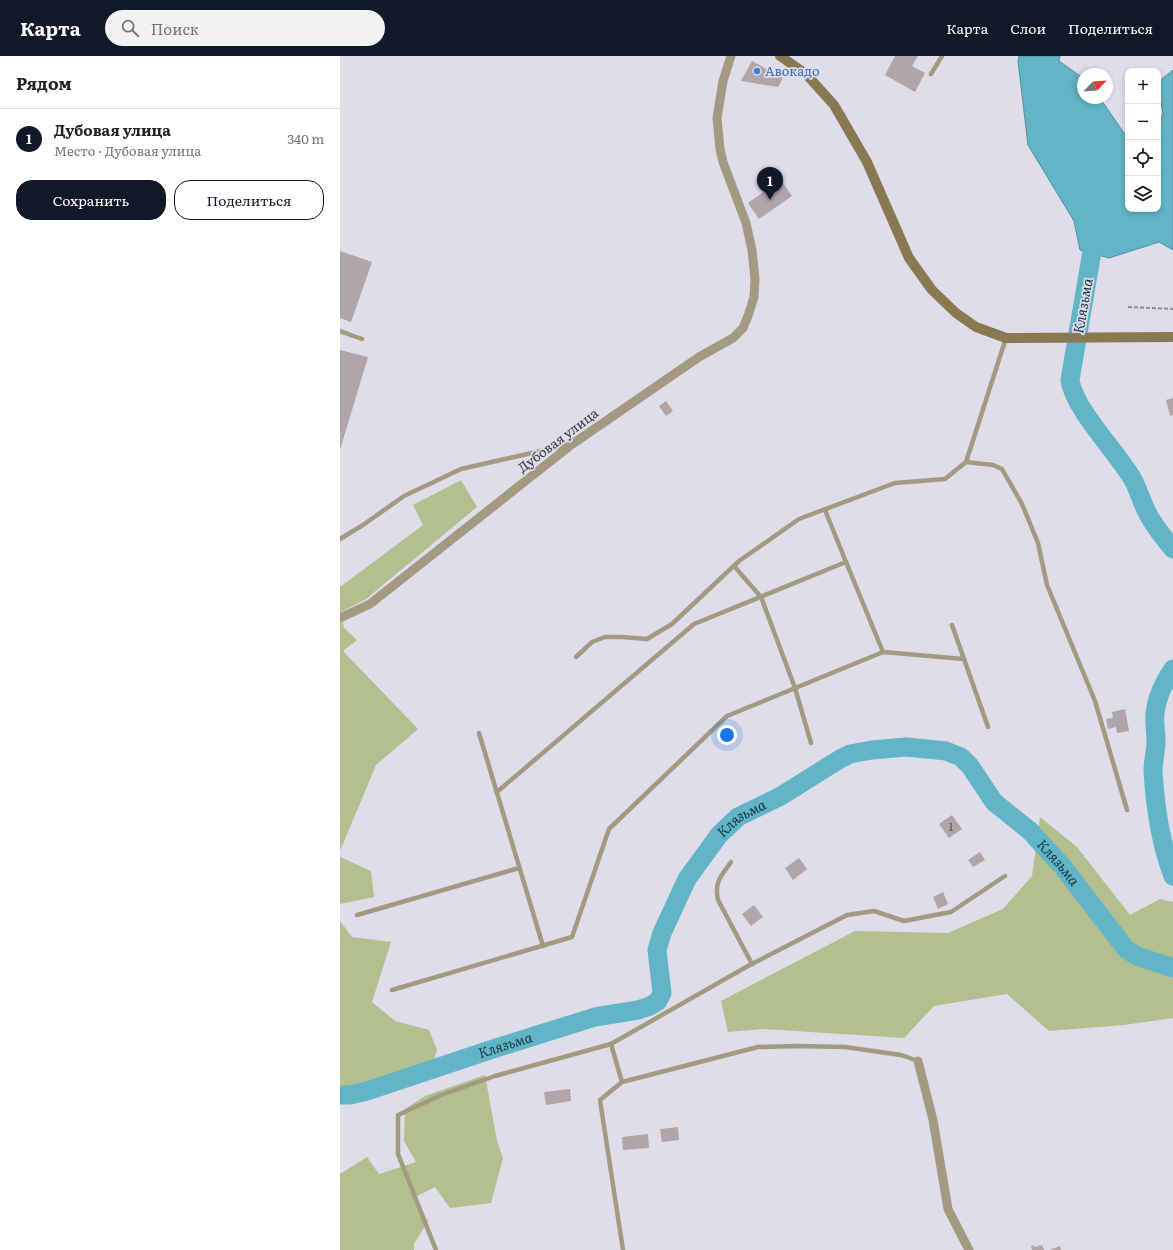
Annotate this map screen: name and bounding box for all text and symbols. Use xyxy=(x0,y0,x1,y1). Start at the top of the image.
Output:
search box xyxy=(105,10,385,46)
text: Карта xyxy=(20,14,81,42)
icon: search xyxy=(119,17,141,39)
text: Поиск xyxy=(151,17,199,40)
text: Карта xyxy=(946,18,988,38)
text: Слои xyxy=(1010,18,1046,38)
text: Поделиться xyxy=(1068,18,1153,38)
place label: Авокадо xyxy=(765,61,820,80)
marker: Авокадо xyxy=(752,66,762,76)
north arrow xyxy=(1077,68,1113,104)
map controls xyxy=(1125,68,1161,212)
button: + xyxy=(1125,68,1161,104)
text: Рядом xyxy=(16,70,72,95)
button: − xyxy=(1125,104,1161,140)
text: Дубовая улица xyxy=(54,118,171,141)
text: 1 xyxy=(26,129,32,148)
text: 340 m xyxy=(287,129,324,148)
button: locate xyxy=(1125,140,1161,176)
text: Место · Дубовая улица xyxy=(54,141,201,160)
pin: 1 xyxy=(757,167,783,200)
button: layers xyxy=(1125,176,1161,212)
button: Сохранить xyxy=(16,180,166,220)
button: Поделиться xyxy=(174,180,324,220)
water label: Клязьма xyxy=(1067,277,1097,335)
street label: Дубовая улица xyxy=(514,403,602,476)
your location xyxy=(717,725,737,745)
water label: Клязьма xyxy=(712,794,769,841)
house number: 1 xyxy=(949,818,954,834)
water label: Клязьма xyxy=(1033,834,1085,890)
water label: Клязьма xyxy=(475,1026,534,1062)

